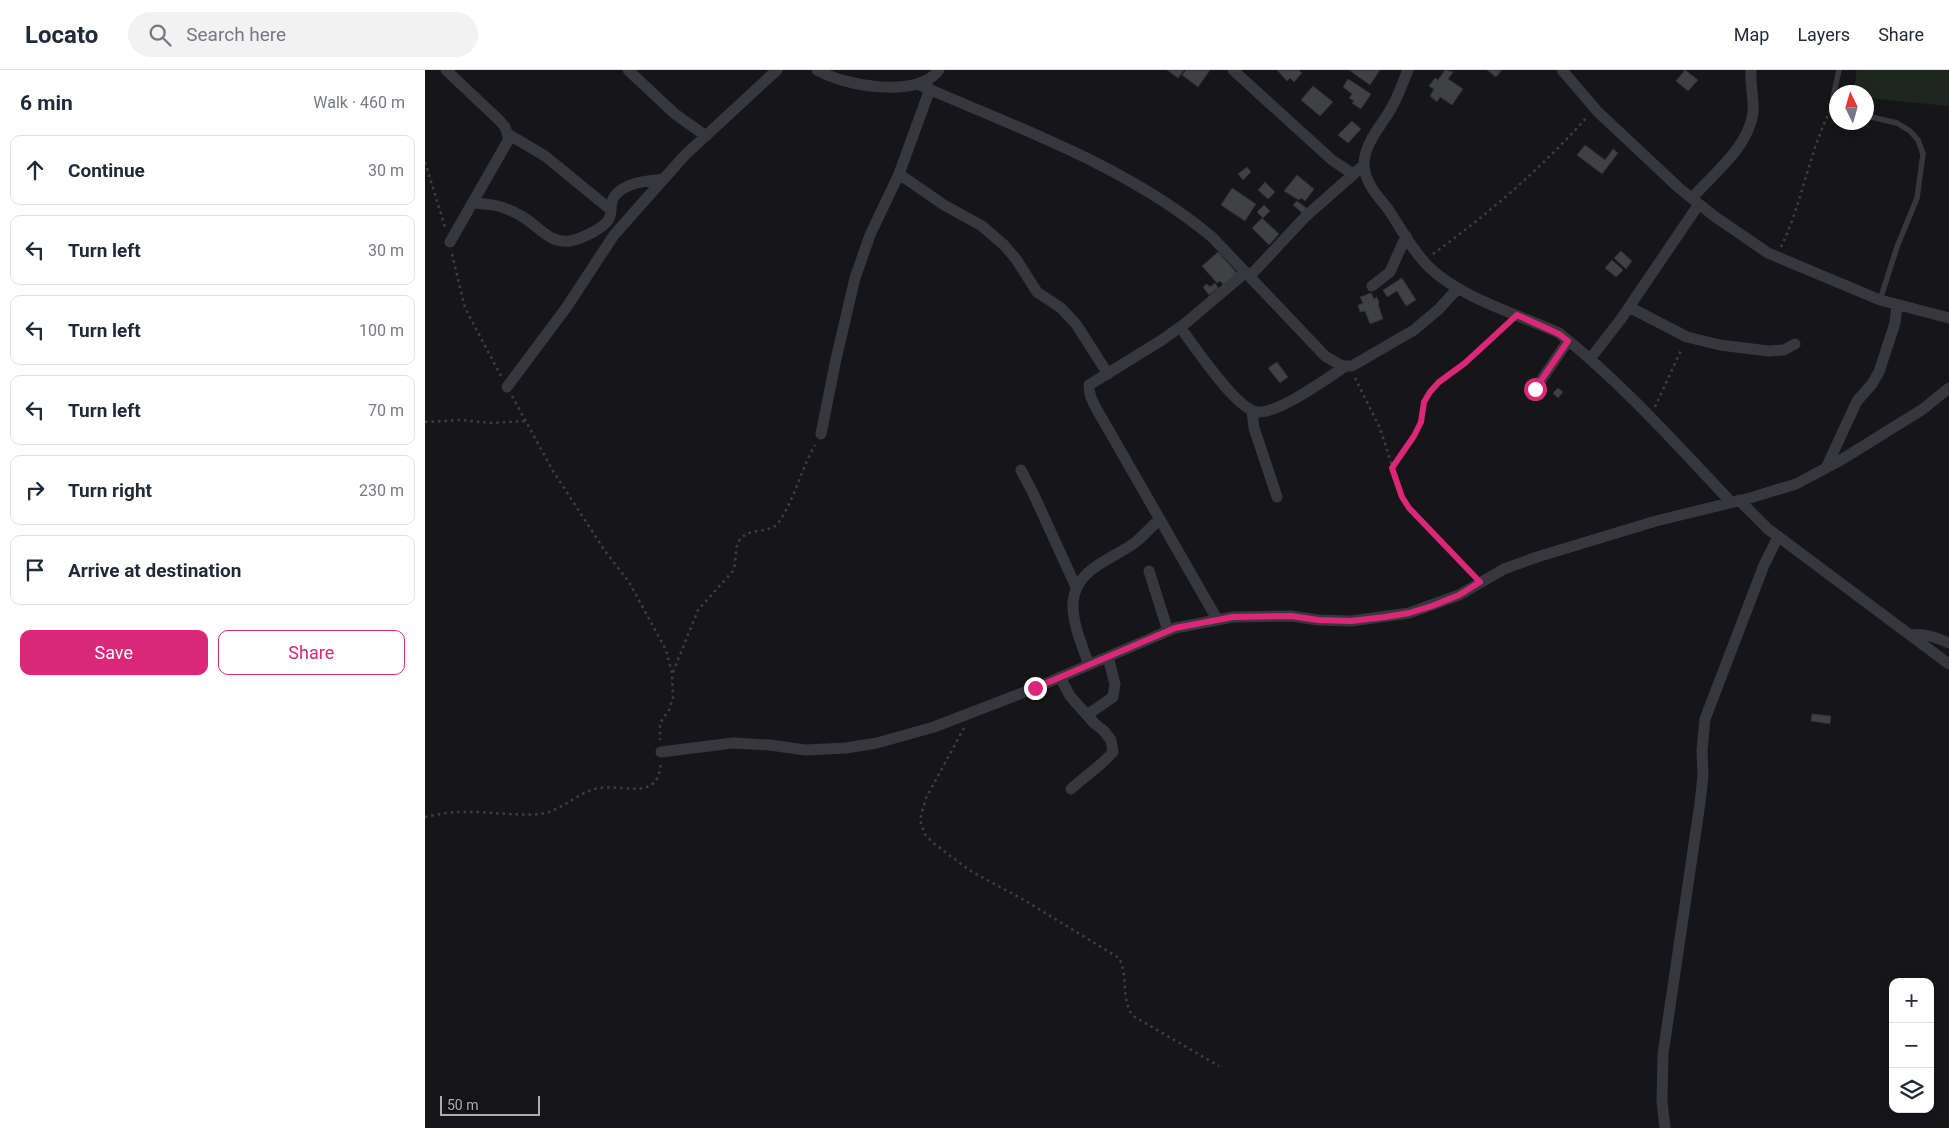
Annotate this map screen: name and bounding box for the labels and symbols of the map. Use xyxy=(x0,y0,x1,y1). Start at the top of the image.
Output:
north arrow xyxy=(1829,85,1874,130)
route start xyxy=(1524,378,1547,401)
route end xyxy=(1024,677,1047,700)
scale bar xyxy=(440,1093,540,1116)

